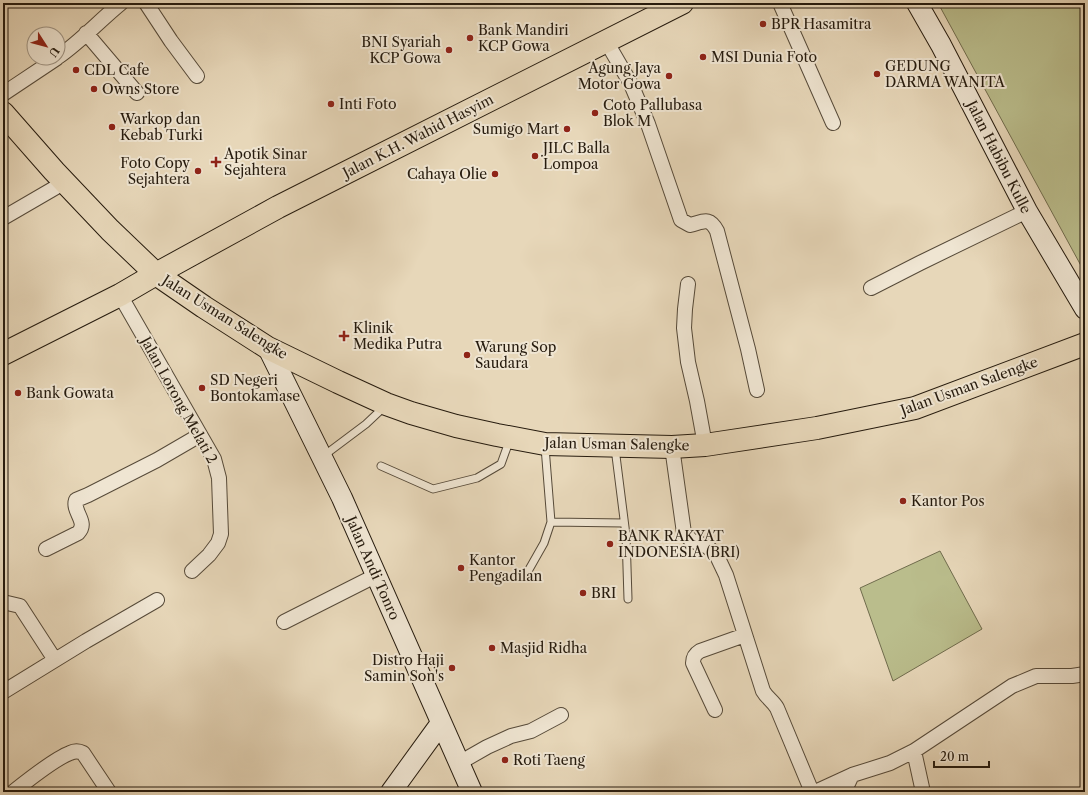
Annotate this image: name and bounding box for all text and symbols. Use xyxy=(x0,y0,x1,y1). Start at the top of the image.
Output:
place label: BPR Hasamitra xyxy=(771,15,872,33)
marker: BPR Hasamitra xyxy=(758,19,768,29)
place label: Bank Mandiri KCP Gowa xyxy=(478,21,569,55)
north arrow xyxy=(26,26,66,66)
place label: BNI Syariah KCP Gowa xyxy=(361,33,442,67)
marker: Bank Mandiri KCP Gowa xyxy=(465,33,475,43)
text: U xyxy=(46,44,62,60)
marker: BNI Syariah KCP Gowa xyxy=(444,45,454,55)
place label: MSI Dunia Foto xyxy=(711,48,817,66)
marker: MSI Dunia Foto xyxy=(698,52,708,62)
place label: GEDUNG DARMA WANITA xyxy=(885,57,1006,91)
place label: Agung Jaya Motor Gowa xyxy=(578,59,662,93)
place label: CDL Cafe xyxy=(84,61,150,79)
marker: CDL Cafe xyxy=(71,65,81,75)
marker: GEDUNG DARMA WANITA xyxy=(872,69,882,79)
marker: Agung Jaya Motor Gowa xyxy=(664,71,674,81)
place label: Owns Store xyxy=(102,80,179,98)
marker: Owns Store xyxy=(89,84,99,94)
street label: Jalan K.H. Wahid Hasyim xyxy=(338,90,496,183)
place label: Inti Foto xyxy=(339,95,397,113)
place label: Coto Pallubasa Blok M xyxy=(603,96,703,130)
street label: Jalan Habibu Kulle xyxy=(962,96,1035,217)
marker: Inti Foto xyxy=(326,99,336,109)
marker: Coto Pallubasa Blok M xyxy=(590,108,600,118)
place label: Warkop dan Kebab Turki xyxy=(119,110,203,144)
place label: Sumigo Mart xyxy=(473,120,559,138)
marker: Warkop dan Kebab Turki xyxy=(107,122,117,132)
marker: Sumigo Mart xyxy=(562,124,572,134)
place label: JILC Balla Lompoa xyxy=(541,139,611,173)
place label: Apotik Sinar Sejahtera xyxy=(223,145,307,179)
marker: JILC Balla Lompoa xyxy=(530,151,540,161)
place label: Foto Copy Sejahtera xyxy=(120,154,191,188)
marker: Apotik Sinar Sejahtera xyxy=(211,157,221,167)
place label: Cahaya Olie xyxy=(407,165,487,183)
marker: Foto Copy Sejahtera xyxy=(193,166,203,176)
marker: Cahaya Olie xyxy=(490,169,500,179)
street label: Jalan Usman Salengke xyxy=(157,270,291,363)
place label: Klinik Medika Putra xyxy=(353,319,443,353)
marker: Klinik Medika Putra xyxy=(338,330,350,342)
street label: Jalan Lorong Melati 2 xyxy=(136,332,221,467)
place label: Warung Sop Saudara xyxy=(474,338,556,372)
marker: Warung Sop Saudara xyxy=(462,350,472,360)
street label: Jalan Usman Salengke xyxy=(896,353,1040,420)
place label: SD Negeri Bontokamase xyxy=(210,371,300,405)
marker: SD Negeri Bontokamase xyxy=(197,383,207,393)
place label: Bank Gowata xyxy=(26,384,114,402)
marker: Bank Gowata xyxy=(13,388,23,398)
street label: Jalan Usman Salengke xyxy=(542,434,690,454)
place label: Kantor Pos xyxy=(911,492,985,510)
marker: Kantor Pos xyxy=(898,496,908,506)
street label: Jalan Andi Tonro xyxy=(341,511,404,623)
place label: BANK RAKYAT INDONESIA (BRI) xyxy=(618,527,740,561)
marker: BANK RAKYAT INDONESIA (BRI) xyxy=(605,539,615,549)
place label: Kantor Pengadilan xyxy=(469,551,543,585)
marker: Kantor Pengadilan xyxy=(456,563,466,573)
place label: BRI xyxy=(591,584,616,602)
marker: BRI xyxy=(578,588,588,598)
place label: Masjid Ridha xyxy=(500,639,588,657)
marker: Masjid Ridha xyxy=(487,643,497,653)
place label: Distro Haji Samin Son's xyxy=(364,651,444,685)
marker: Distro Haji Samin Son's xyxy=(447,663,457,673)
scale bar xyxy=(934,743,989,769)
text: 20 m xyxy=(940,749,969,764)
place label: Roti Taeng xyxy=(513,751,585,769)
marker: Roti Taeng xyxy=(500,755,510,765)

